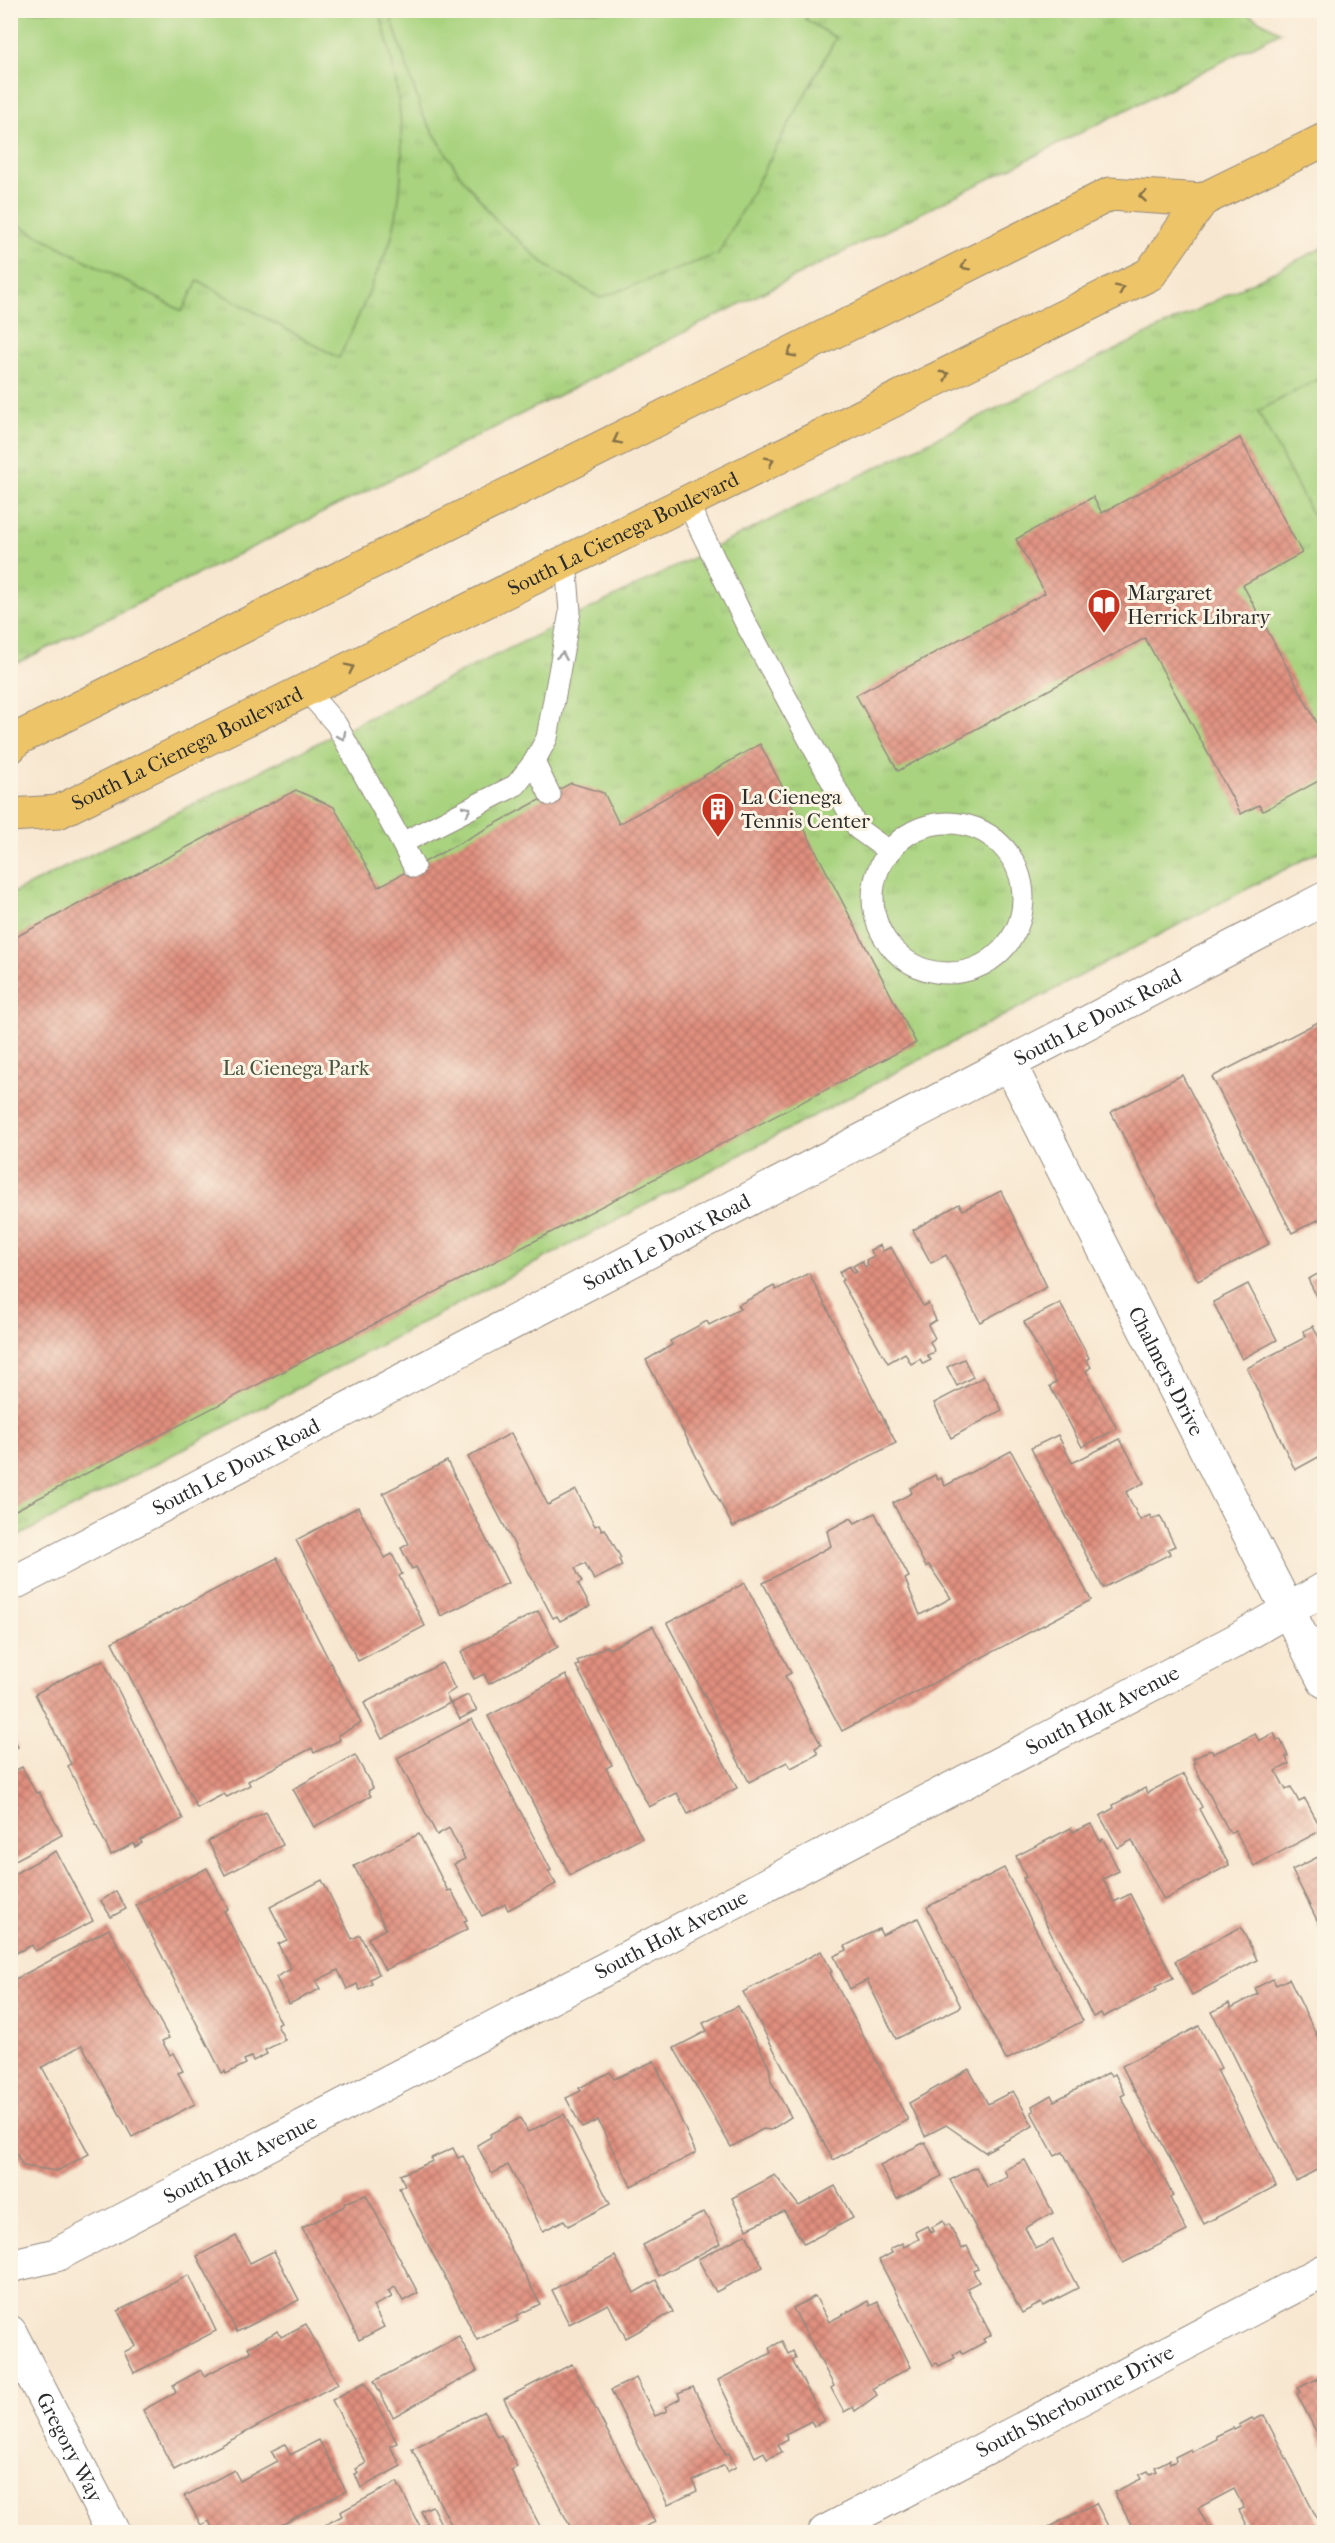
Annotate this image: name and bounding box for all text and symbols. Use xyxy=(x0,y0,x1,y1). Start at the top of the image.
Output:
one-way arrow xyxy=(1139,190,1148,203)
one-way arrow xyxy=(961,259,972,271)
one-way arrow xyxy=(1113,284,1124,296)
one-way arrow xyxy=(786,346,797,358)
one-way arrow xyxy=(939,371,949,382)
one-way arrow xyxy=(612,433,623,445)
one-way arrow xyxy=(764,457,775,469)
street label: South La Cienega Boulevard xyxy=(504,466,743,601)
place label: Margaret Herrick Library xyxy=(1127,581,1271,629)
library icon: Margaret Herrick Library xyxy=(1086,587,1122,634)
one-way arrow xyxy=(555,651,568,661)
one-way arrow xyxy=(344,664,355,676)
street label: South La Cienega Boulevard xyxy=(68,681,307,815)
one-way arrow xyxy=(335,730,346,740)
place label: La Cienega Tennis Center xyxy=(741,785,870,833)
building icon: La Cienega Tennis Center xyxy=(700,791,736,838)
one-way arrow xyxy=(460,805,471,817)
street label: South Le Doux Road xyxy=(1010,963,1186,1071)
park label: La Cienega Park xyxy=(222,1056,370,1080)
street label: South Le Doux Road xyxy=(579,1188,755,1296)
street label: Chalmers Drive xyxy=(1123,1303,1209,1440)
street label: South Le Doux Road xyxy=(148,1413,324,1521)
street label: South Holt Avenue xyxy=(1022,1660,1183,1760)
street label: South Holt Avenue xyxy=(591,1885,752,1984)
street label: South Holt Avenue xyxy=(160,2109,321,2209)
street label: South Sherbourne Drive xyxy=(972,2340,1178,2463)
street label: Gregory Way xyxy=(31,2389,108,2507)

